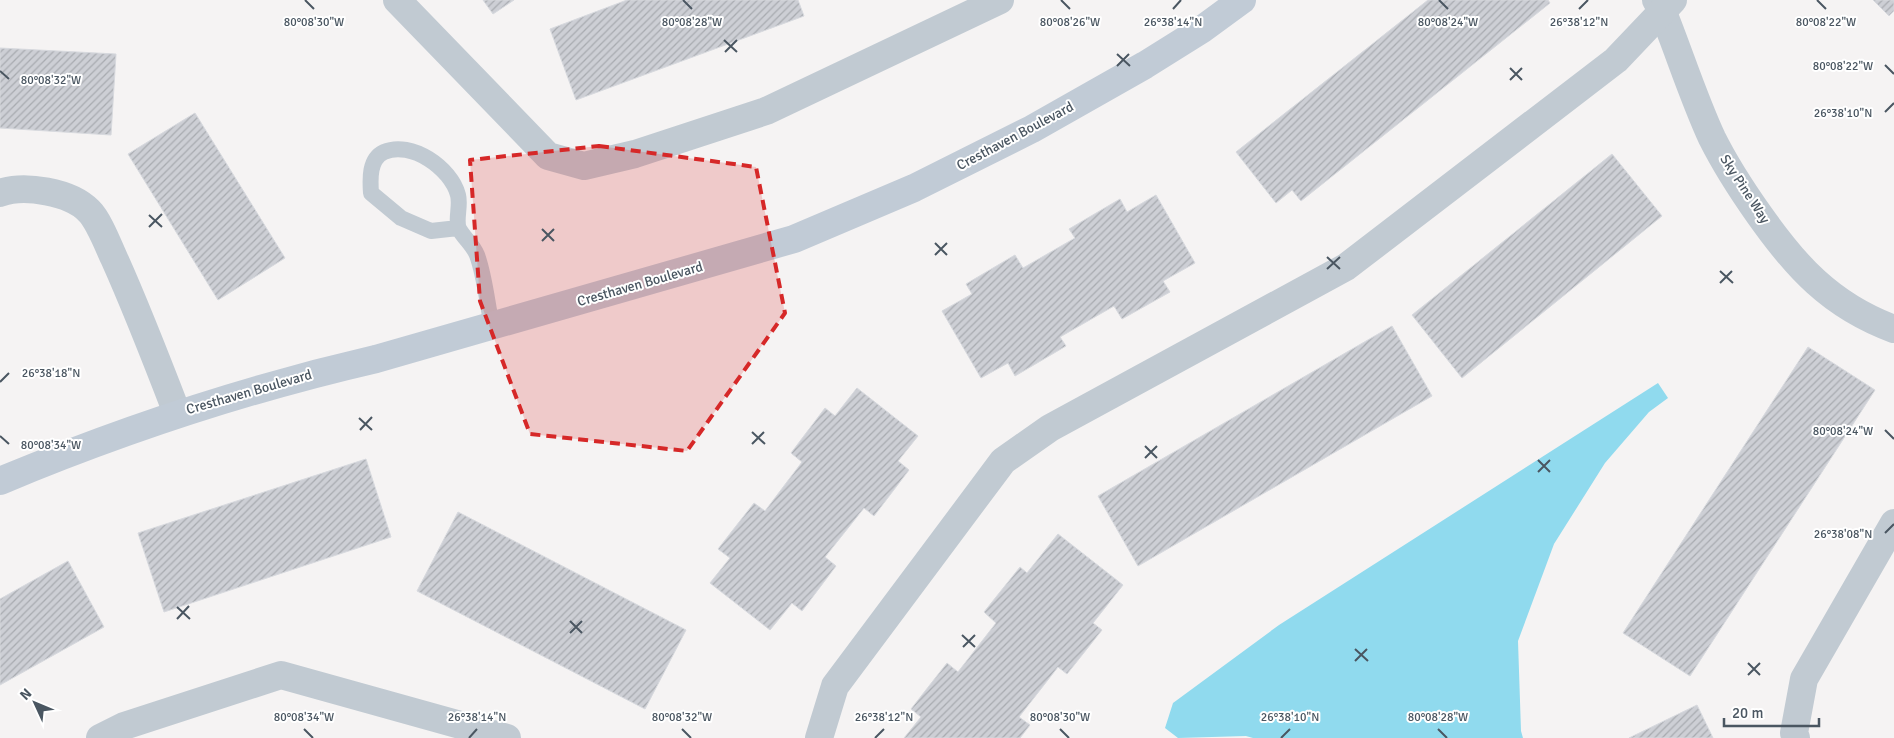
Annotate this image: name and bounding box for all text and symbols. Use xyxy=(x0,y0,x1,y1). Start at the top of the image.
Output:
text: 80°08'30"W xyxy=(284,15,344,30)
text: 80°08'28"W xyxy=(662,15,722,30)
text: 80°08'26"W xyxy=(1040,15,1100,30)
text: 26°38'14"N xyxy=(1144,15,1202,30)
text: 80°08'24"W xyxy=(1418,15,1478,30)
text: 26°38'12"N xyxy=(1550,15,1608,30)
text: 80°08'22"W xyxy=(1796,15,1856,30)
text: 80°08'22"W xyxy=(1813,59,1873,74)
text: 80°08'32"W xyxy=(21,73,81,88)
street label: Cresthaven Boulevard xyxy=(954,98,1076,174)
text: 26°38'10"N xyxy=(1814,106,1872,121)
street label: Sky Pine Way xyxy=(1716,151,1774,227)
street label: Cresthaven Boulevard xyxy=(575,258,705,310)
text: 26°38'18"N xyxy=(22,366,80,381)
street label: Cresthaven Boulevard xyxy=(184,366,314,418)
text: 80°08'24"W xyxy=(1813,424,1873,439)
text: 80°08'34"W xyxy=(21,438,81,453)
text: 26°38'08"N xyxy=(1814,527,1872,542)
north arrow xyxy=(10,678,60,728)
text: N xyxy=(17,685,36,704)
scale bar xyxy=(1724,696,1819,728)
text: 20 m xyxy=(1732,704,1763,722)
text: 80°08'34"W xyxy=(274,710,334,725)
text: 26°38'14"N xyxy=(448,710,506,725)
text: 80°08'32"W xyxy=(652,710,712,725)
text: 26°38'12"N xyxy=(855,710,913,725)
text: 80°08'30"W xyxy=(1030,710,1090,725)
text: 26°38'10"N xyxy=(1261,710,1319,725)
text: 80°08'28"W xyxy=(1408,710,1468,725)

